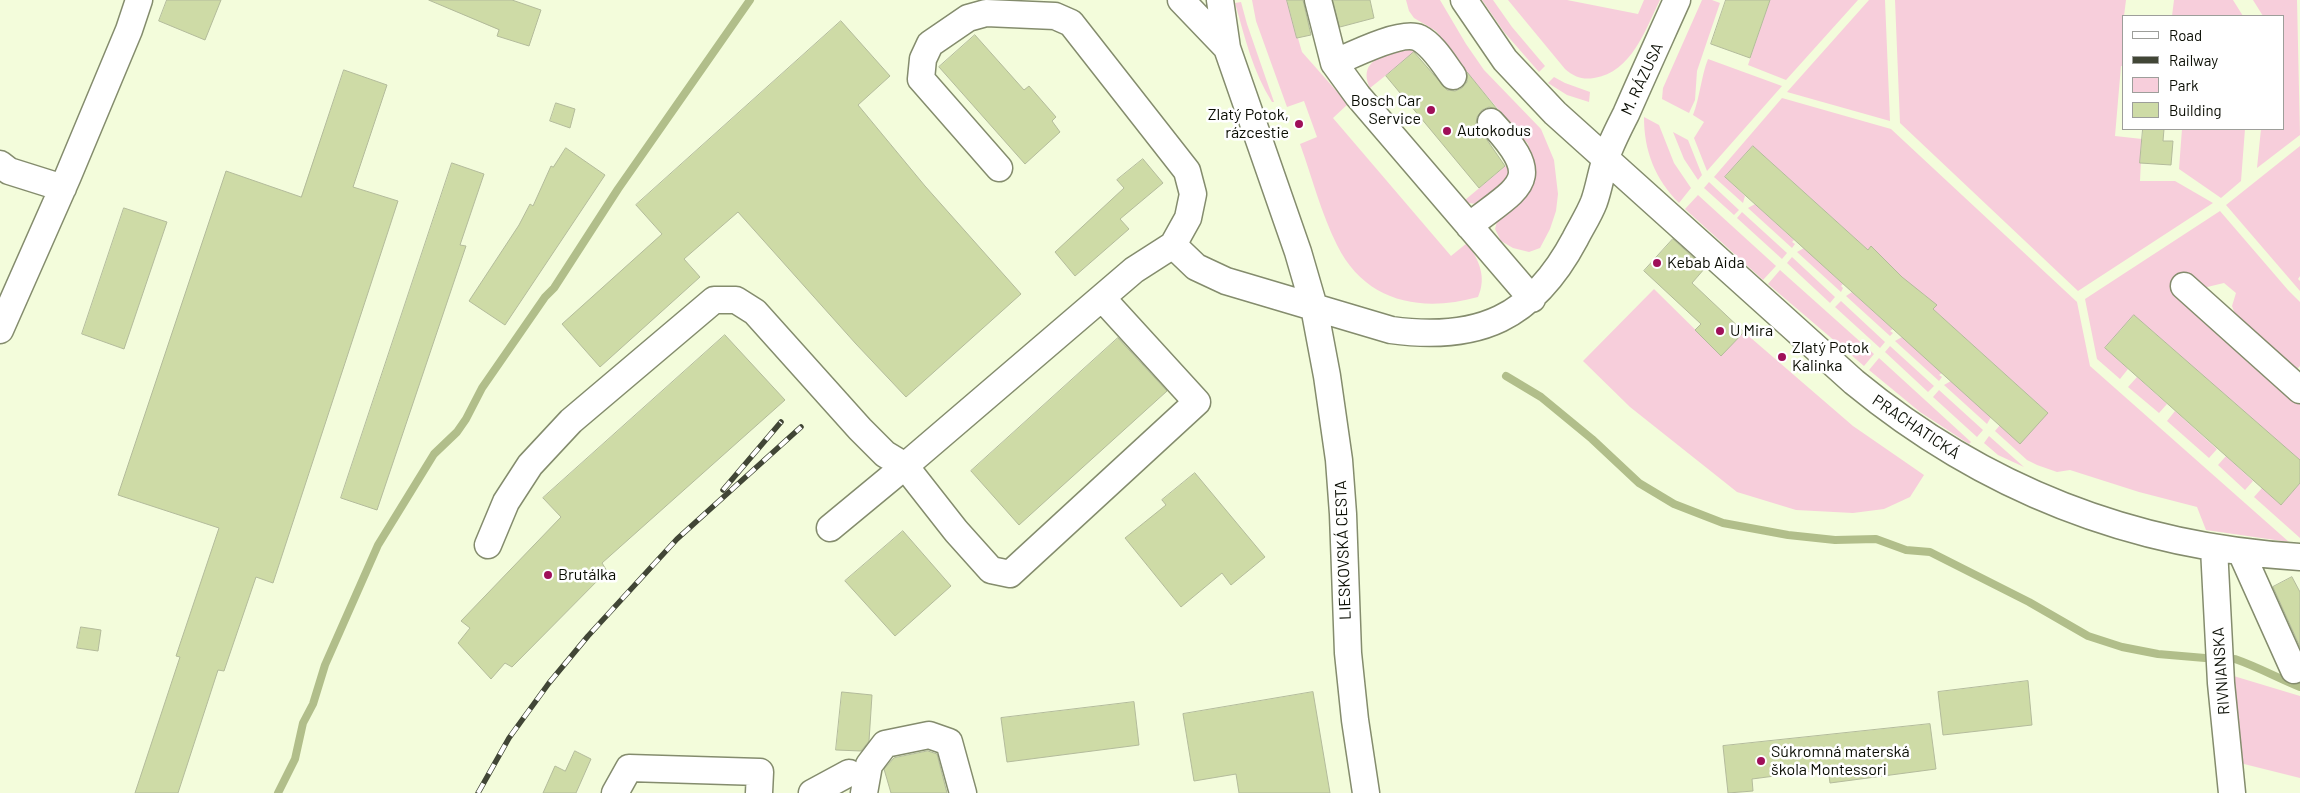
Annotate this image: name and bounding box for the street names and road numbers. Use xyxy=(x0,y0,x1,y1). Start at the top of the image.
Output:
street label: M. RÁZUSA xyxy=(1617,40,1667,118)
street label: PRACHATICKÁ xyxy=(1869,391,1963,463)
street label: LIESKOVSKÁ CESTA xyxy=(1331,480,1355,620)
street label: RIVNIANSKA xyxy=(2208,626,2234,716)

